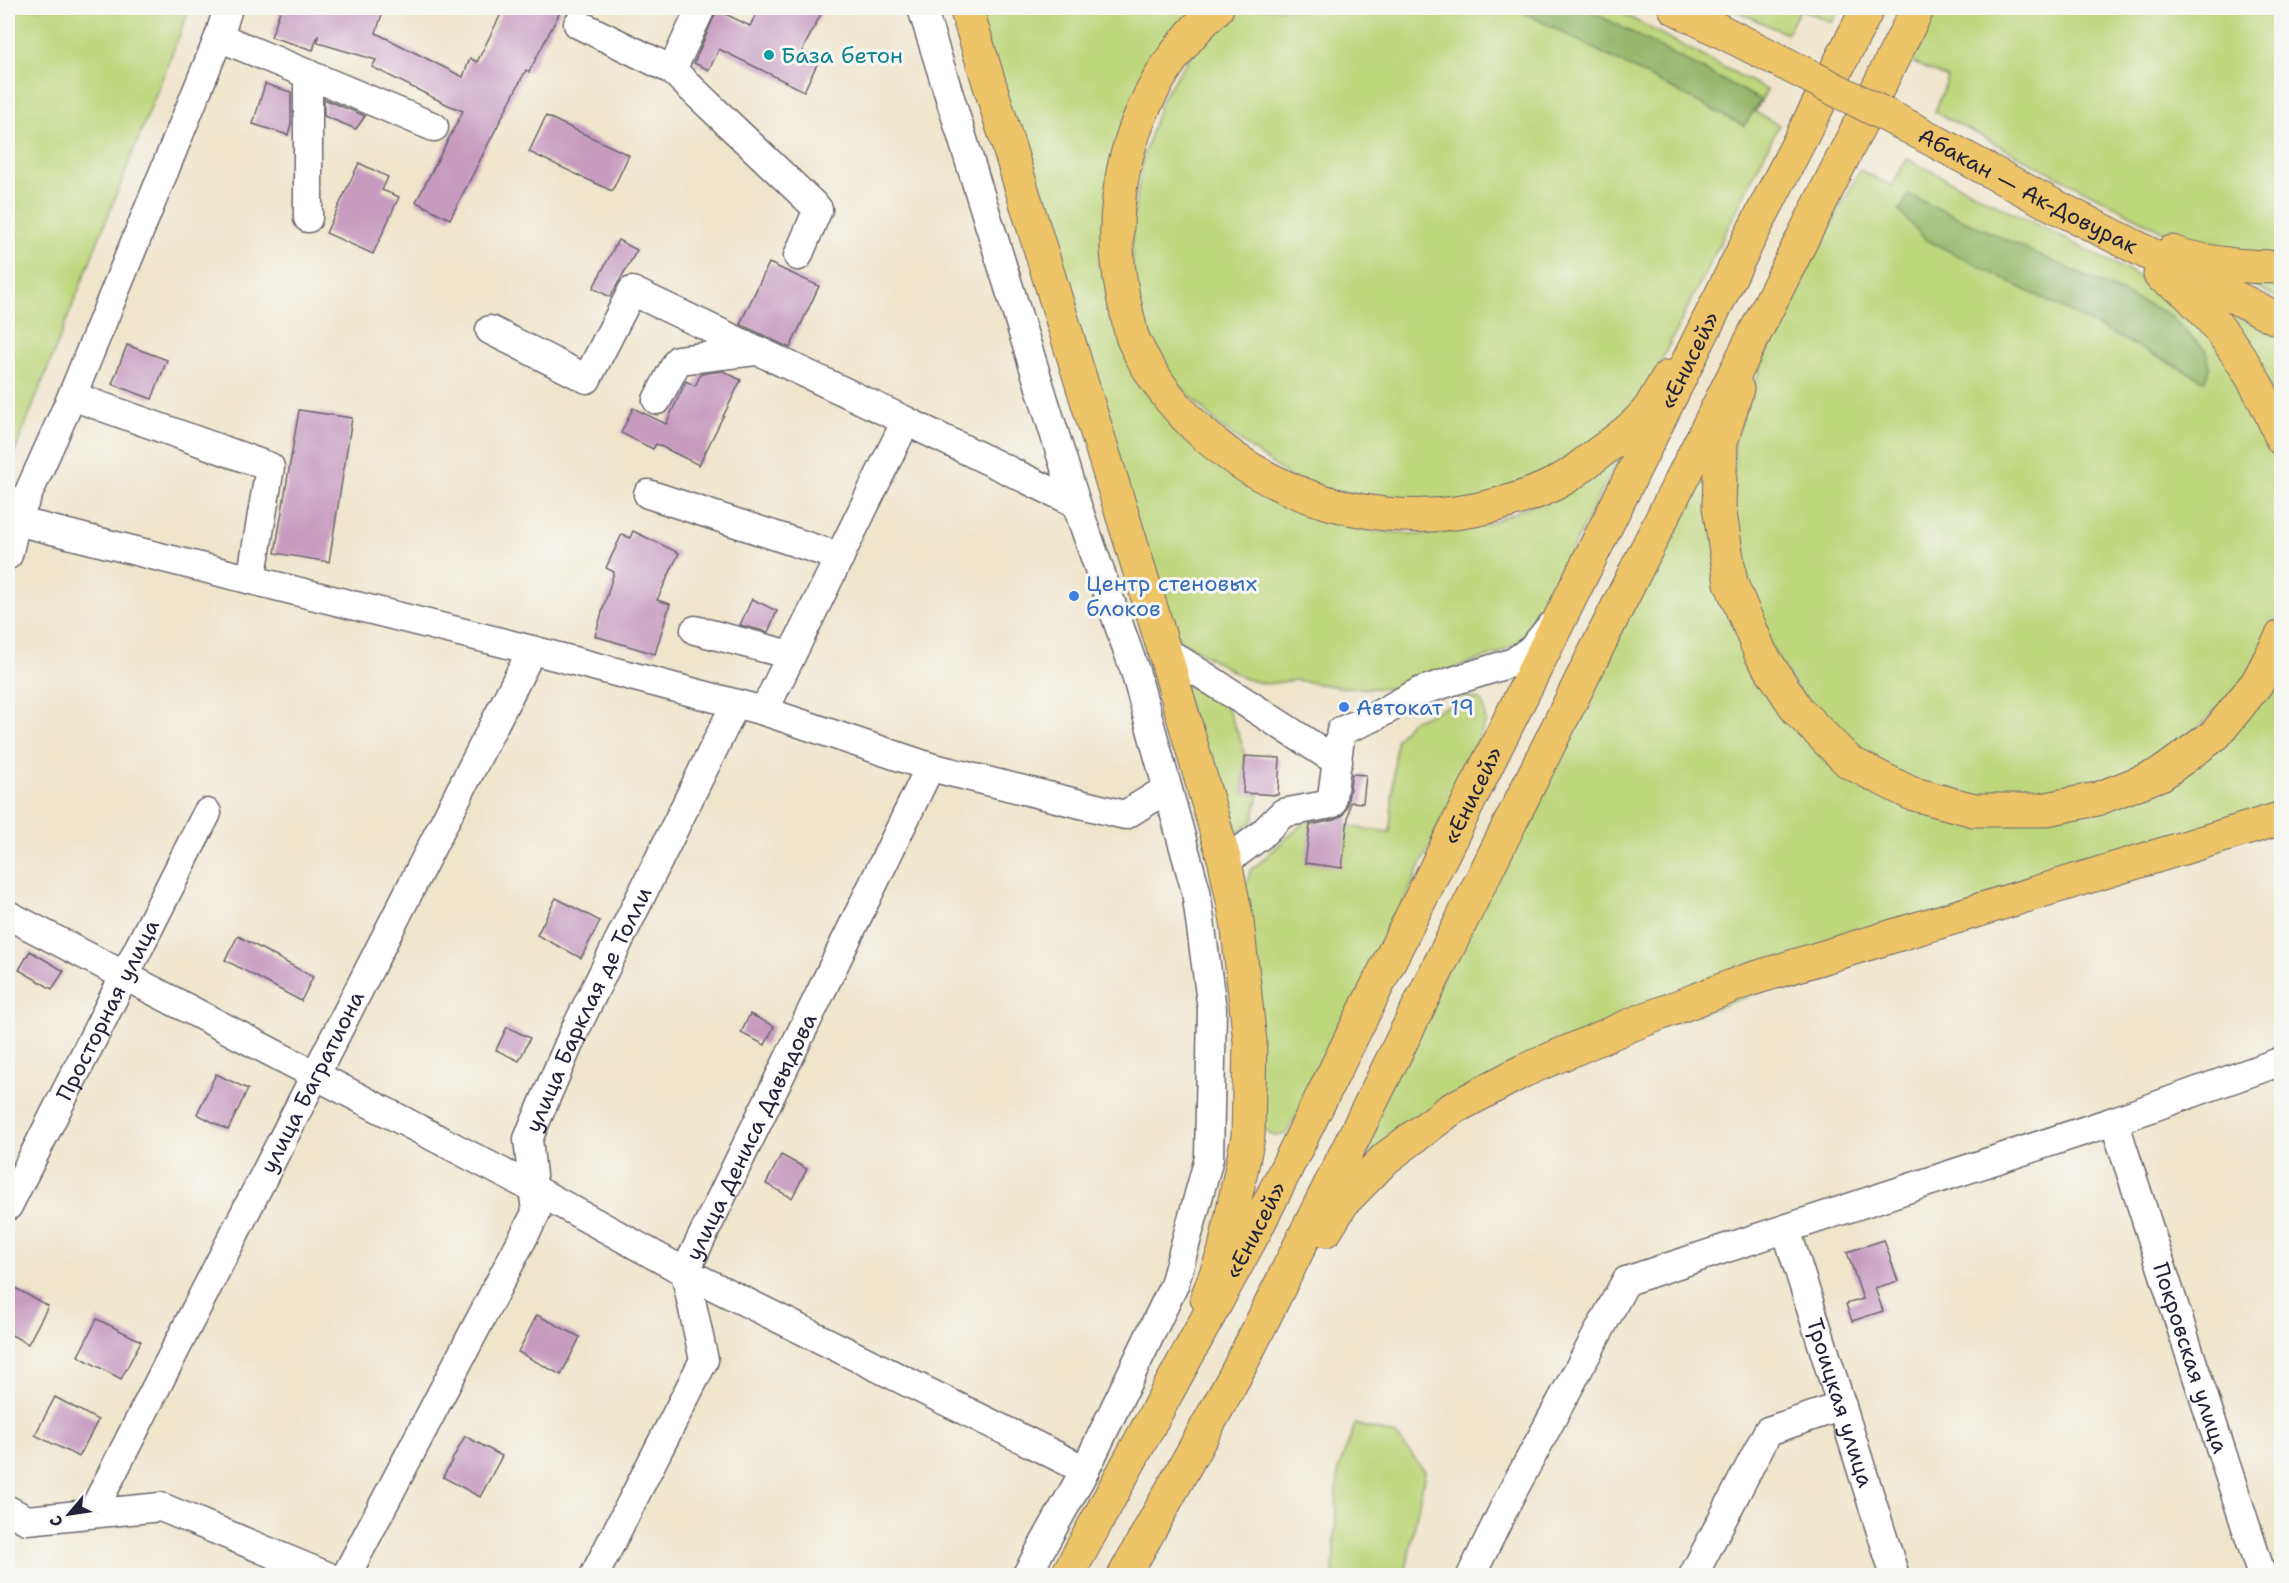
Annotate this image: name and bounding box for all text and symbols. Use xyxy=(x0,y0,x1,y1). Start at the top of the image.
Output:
place label: База бетон xyxy=(781,41,903,70)
marker: База бетон xyxy=(762,48,776,62)
street label: Абакан — Ак-Довурак xyxy=(1913,120,2143,260)
street label: «Енисей» xyxy=(1652,306,1725,413)
place label: Центр стеновых блоков xyxy=(1086,569,1257,623)
marker: Центр стеновых блоков xyxy=(1067,589,1081,603)
place label: Автокат 19 xyxy=(1356,693,1474,722)
marker: Автокат 19 xyxy=(1337,700,1351,714)
street label: «Енисей» xyxy=(1436,741,1509,849)
street label: улица Барклая де Толли xyxy=(518,882,658,1137)
street label: Просторная улица xyxy=(49,914,166,1105)
street label: улица Багратиона xyxy=(253,985,371,1178)
street label: улица Дениса Давыдова xyxy=(678,1008,823,1265)
street label: «Енисей» xyxy=(1218,1176,1292,1283)
street label: Покровская улица xyxy=(2146,1259,2236,1457)
street label: Троицкая улица xyxy=(1800,1314,1881,1491)
north arrow xyxy=(39,1484,99,1544)
text: С xyxy=(45,1511,68,1530)

